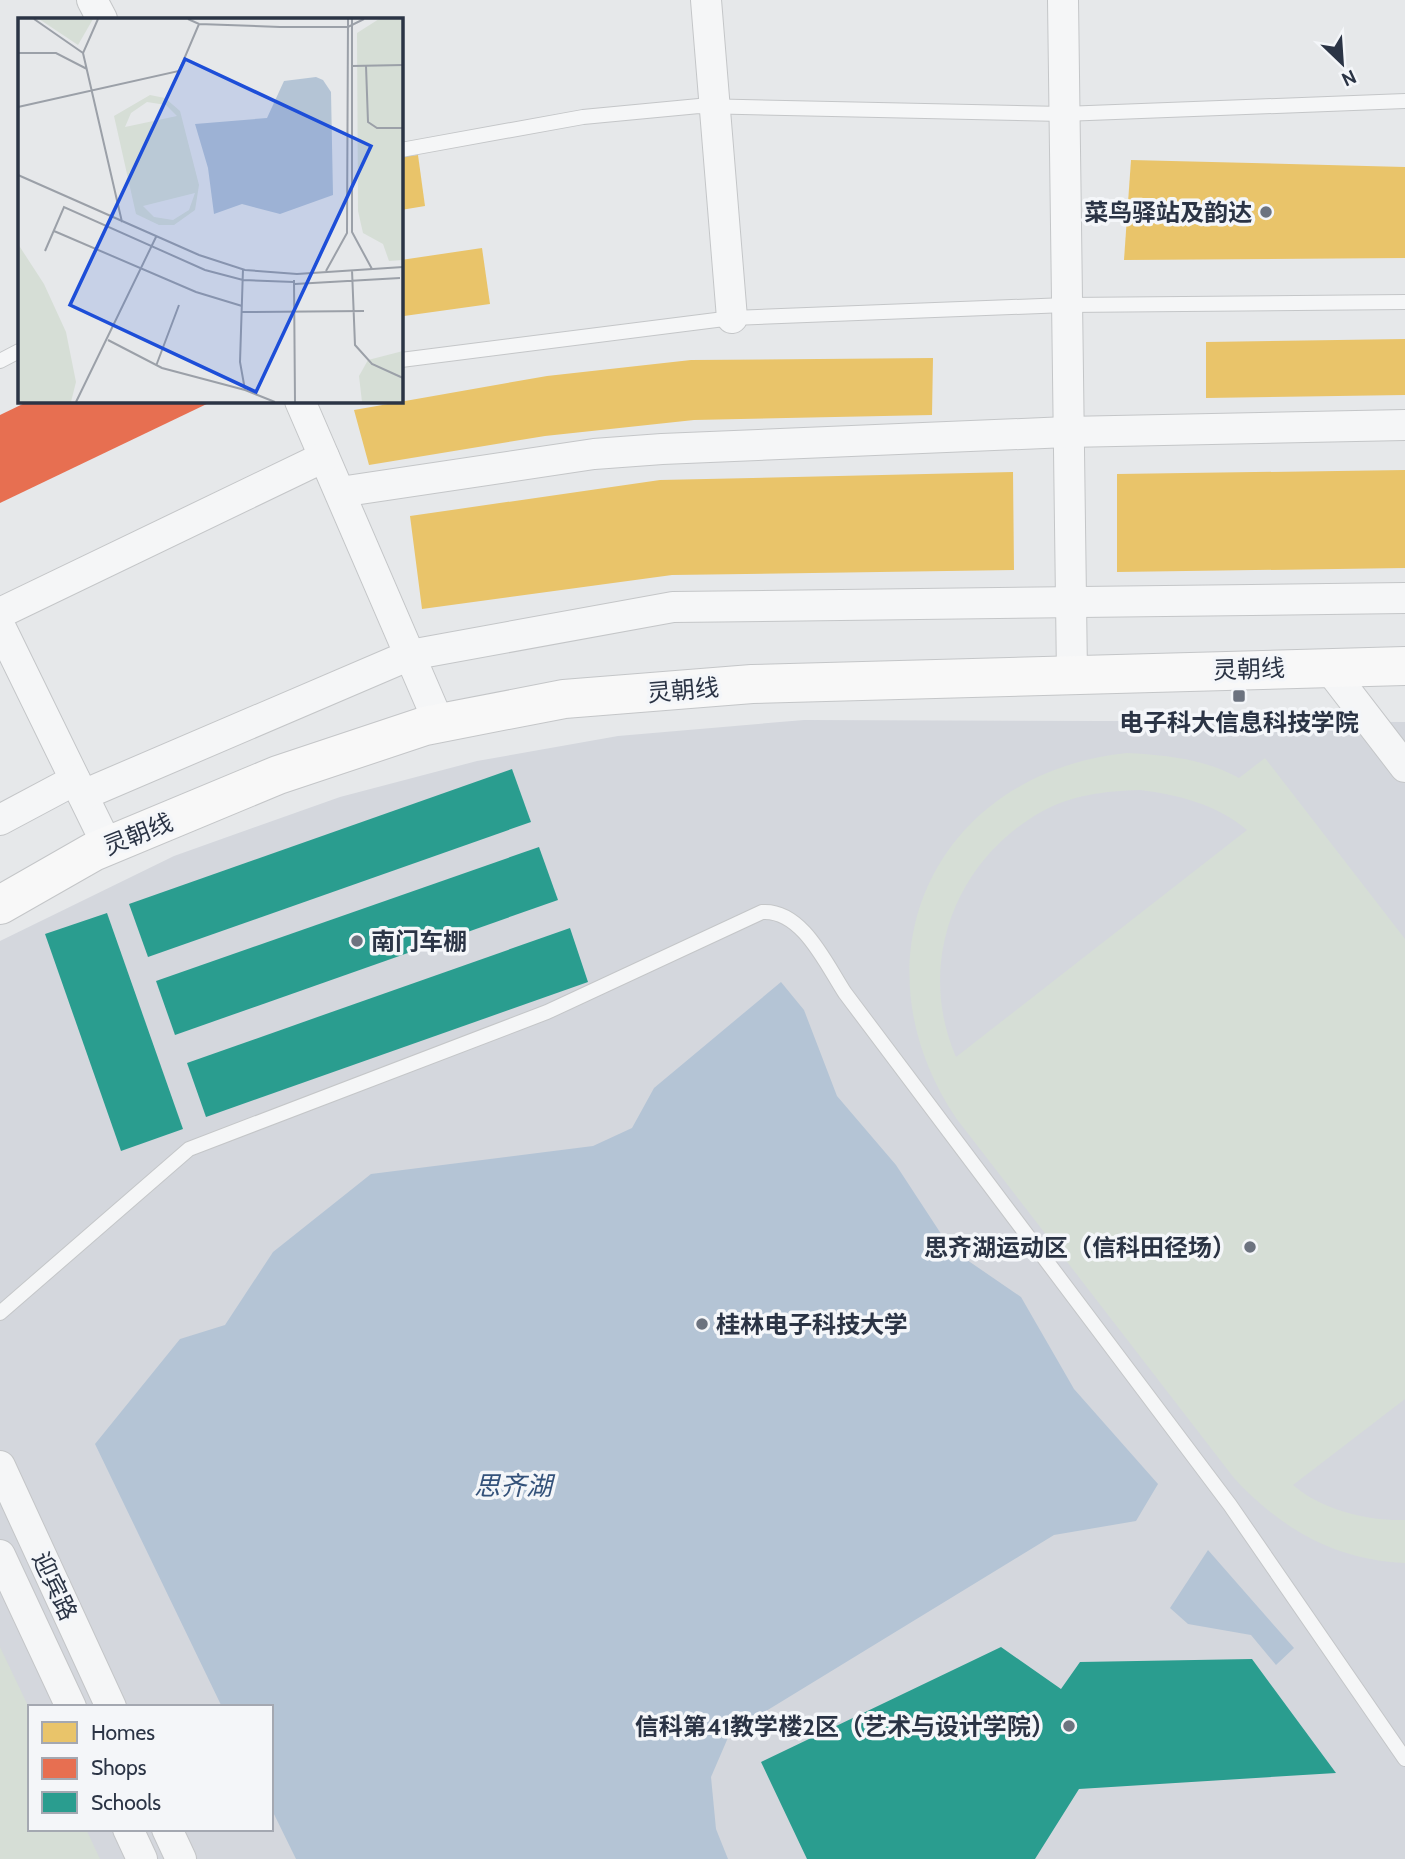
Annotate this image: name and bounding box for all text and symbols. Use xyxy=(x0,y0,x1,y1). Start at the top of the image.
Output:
inset map xyxy=(18,18,402,402)
north arrow xyxy=(1307,28,1377,98)
text: N xyxy=(1338,65,1360,91)
place label: 菜鸟驿站及韵达 xyxy=(1084,198,1252,227)
marker: 菜鸟驿站及韵达 xyxy=(1258,204,1274,220)
street label: 灵朝线 xyxy=(1213,653,1285,685)
street label: 灵朝线 xyxy=(646,672,720,708)
marker: 电子科大信息科技学院 xyxy=(1231,688,1247,704)
place label: 电子科大信息科技学院 xyxy=(1119,708,1359,737)
street label: 灵朝线 xyxy=(99,807,177,861)
place label: 南门车棚 xyxy=(371,927,467,956)
marker: 南门车棚 xyxy=(349,933,365,949)
place label: 思齐湖运动区（信科田径场） xyxy=(924,1233,1236,1262)
marker: 思齐湖运动区（信科田径场） xyxy=(1242,1239,1258,1255)
place label: 桂林电子科技大学 xyxy=(716,1310,908,1339)
marker: 桂林电子科技大学 xyxy=(694,1316,710,1332)
water label: 思齐湖 xyxy=(474,1470,556,1502)
street label: 迎宾路 xyxy=(27,1547,83,1625)
legend xyxy=(28,1705,273,1831)
place label: 信科第41教学楼2区（艺术与设计学院） xyxy=(635,1712,1055,1741)
marker: 信科第41教学楼2区（艺术与设计学院） xyxy=(1061,1718,1077,1734)
text: Homes xyxy=(91,1720,155,1745)
text: Shops xyxy=(91,1755,147,1780)
text: Schools xyxy=(91,1790,161,1815)

